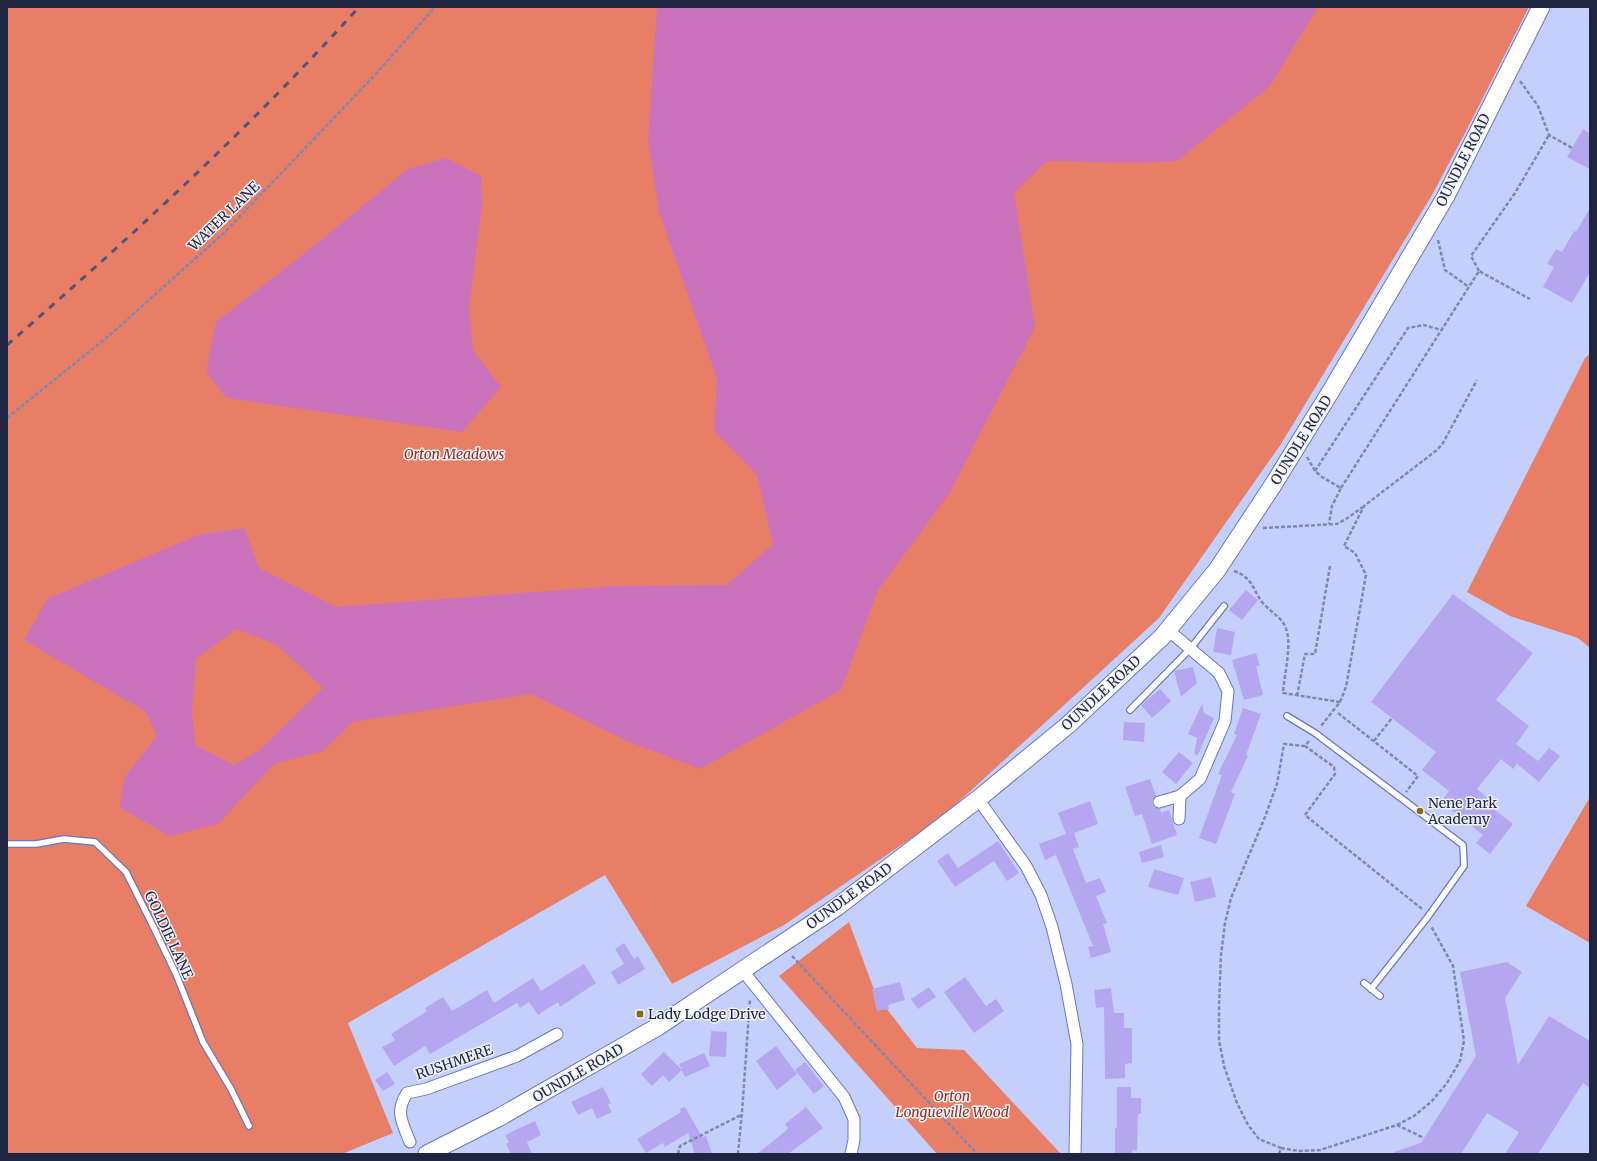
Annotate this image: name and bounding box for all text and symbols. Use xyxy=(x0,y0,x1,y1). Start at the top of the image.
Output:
street label: OUNDLE ROAD xyxy=(1432,110,1494,210)
street label: WATER LANE xyxy=(184,177,264,255)
street label: OUNDLE ROAD xyxy=(1266,392,1336,488)
park label: Orton Meadows xyxy=(404,445,504,463)
street label: OUNDLE ROAD xyxy=(1058,651,1145,734)
place label: Nene Park Academy xyxy=(1427,794,1497,828)
marker: Nene Park Academy xyxy=(1415,806,1425,816)
street label: OUNDLE ROAD xyxy=(802,858,896,933)
street label: GOLDIE LANE xyxy=(141,888,197,982)
place label: Lady Lodge Drive xyxy=(648,1005,766,1023)
marker: Lady Lodge Drive xyxy=(635,1009,645,1019)
street label: OUNDLE ROAD xyxy=(529,1039,627,1106)
street label: RUSHMERE xyxy=(413,1040,495,1084)
park label: Orton Longueville Wood xyxy=(895,1087,1009,1121)

